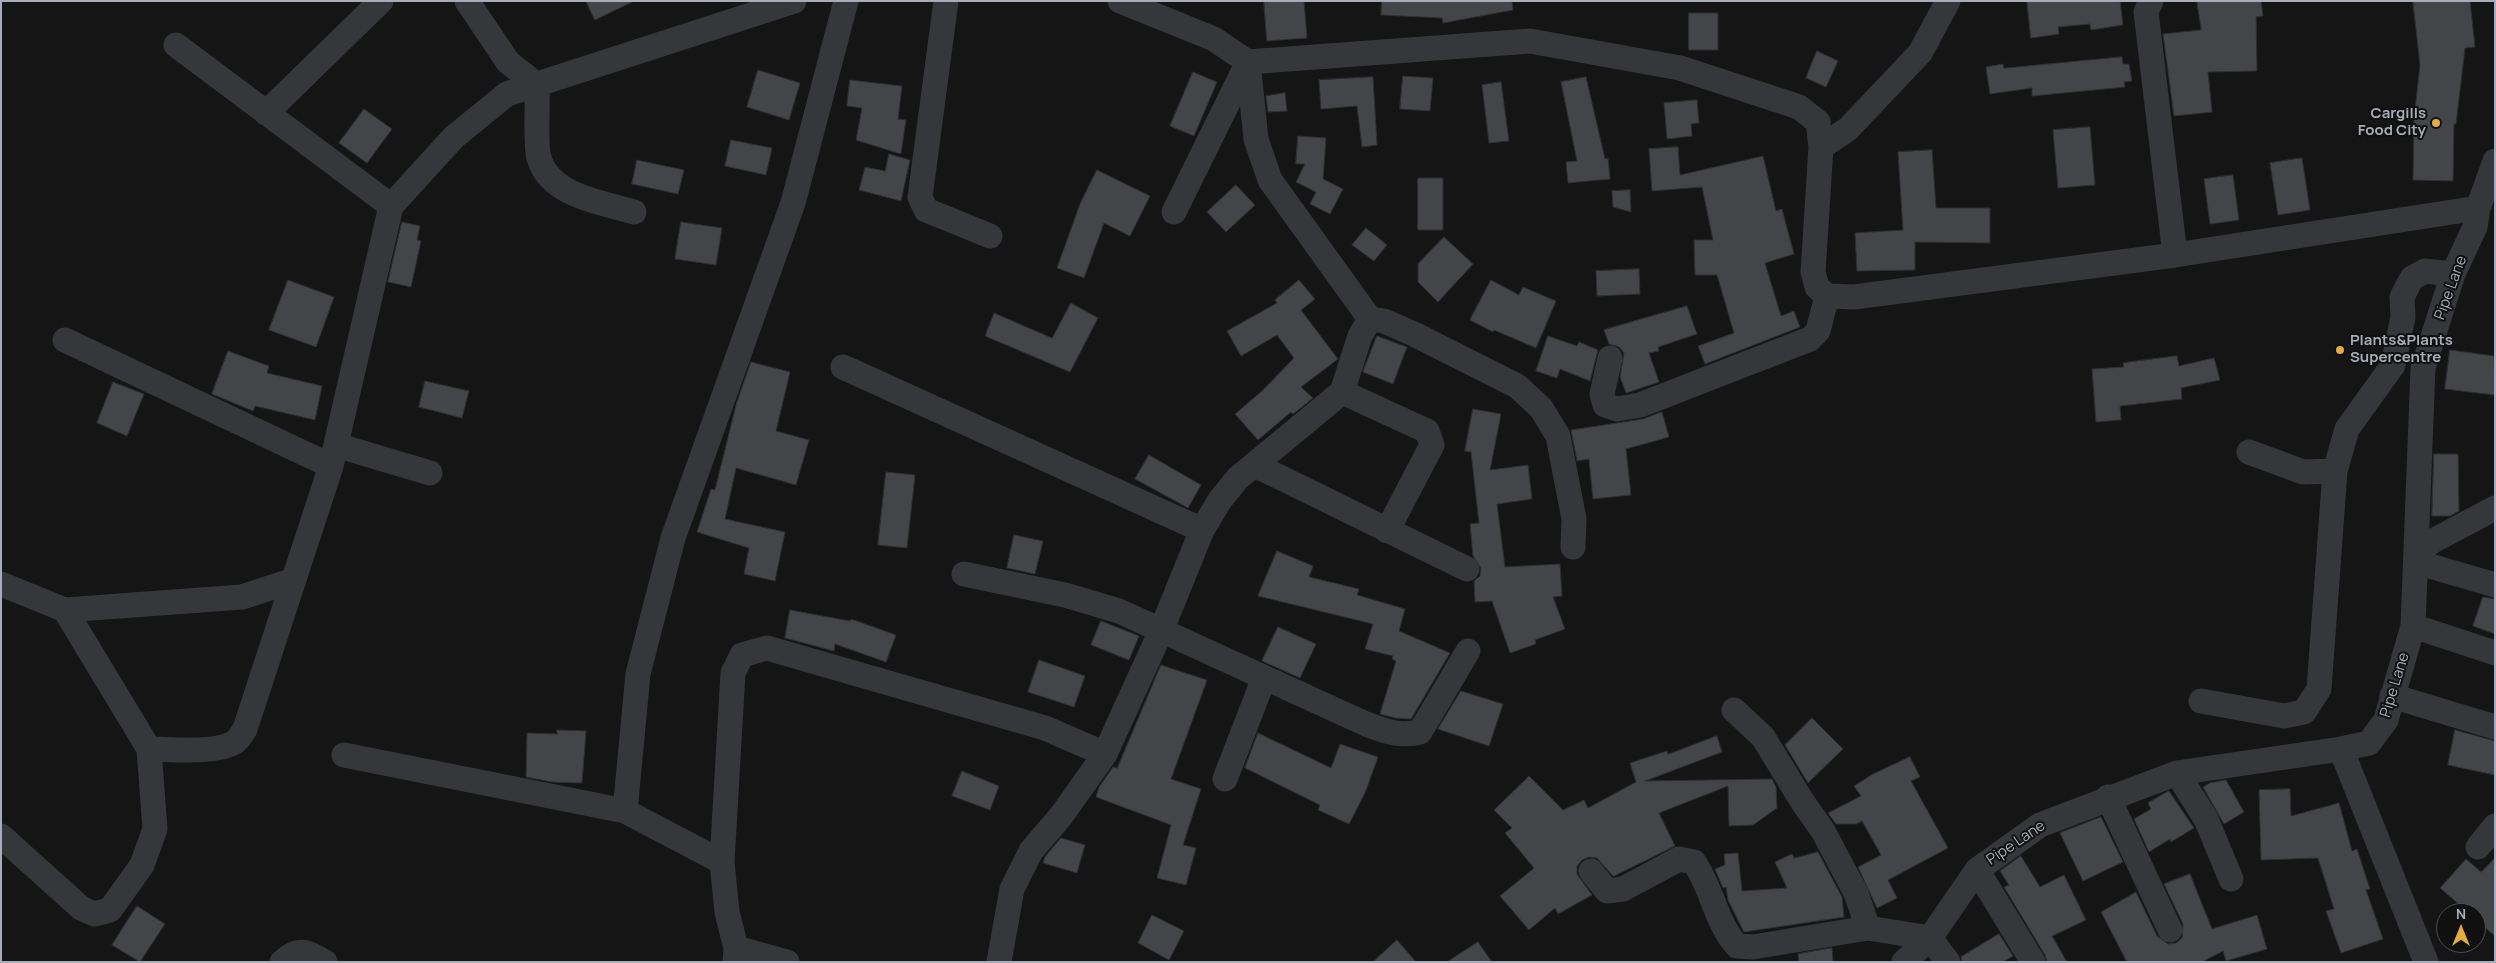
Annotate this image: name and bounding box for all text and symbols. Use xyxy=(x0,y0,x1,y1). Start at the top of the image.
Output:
place label: Cargills Food City xyxy=(2358,105,2426,140)
marker: Cargills Food City xyxy=(2430,117,2442,129)
street label: Pipe Lane xyxy=(2431,254,2471,322)
place label: Plants&Plants Supercentre xyxy=(2350,332,2453,367)
marker: Plants&Plants Supercentre xyxy=(2334,344,2346,356)
street label: Pipe Lane xyxy=(2377,650,2413,720)
street label: Pipe Lane xyxy=(1983,817,2049,869)
north arrow xyxy=(2436,903,2486,953)
text: N xyxy=(2456,904,2466,923)

